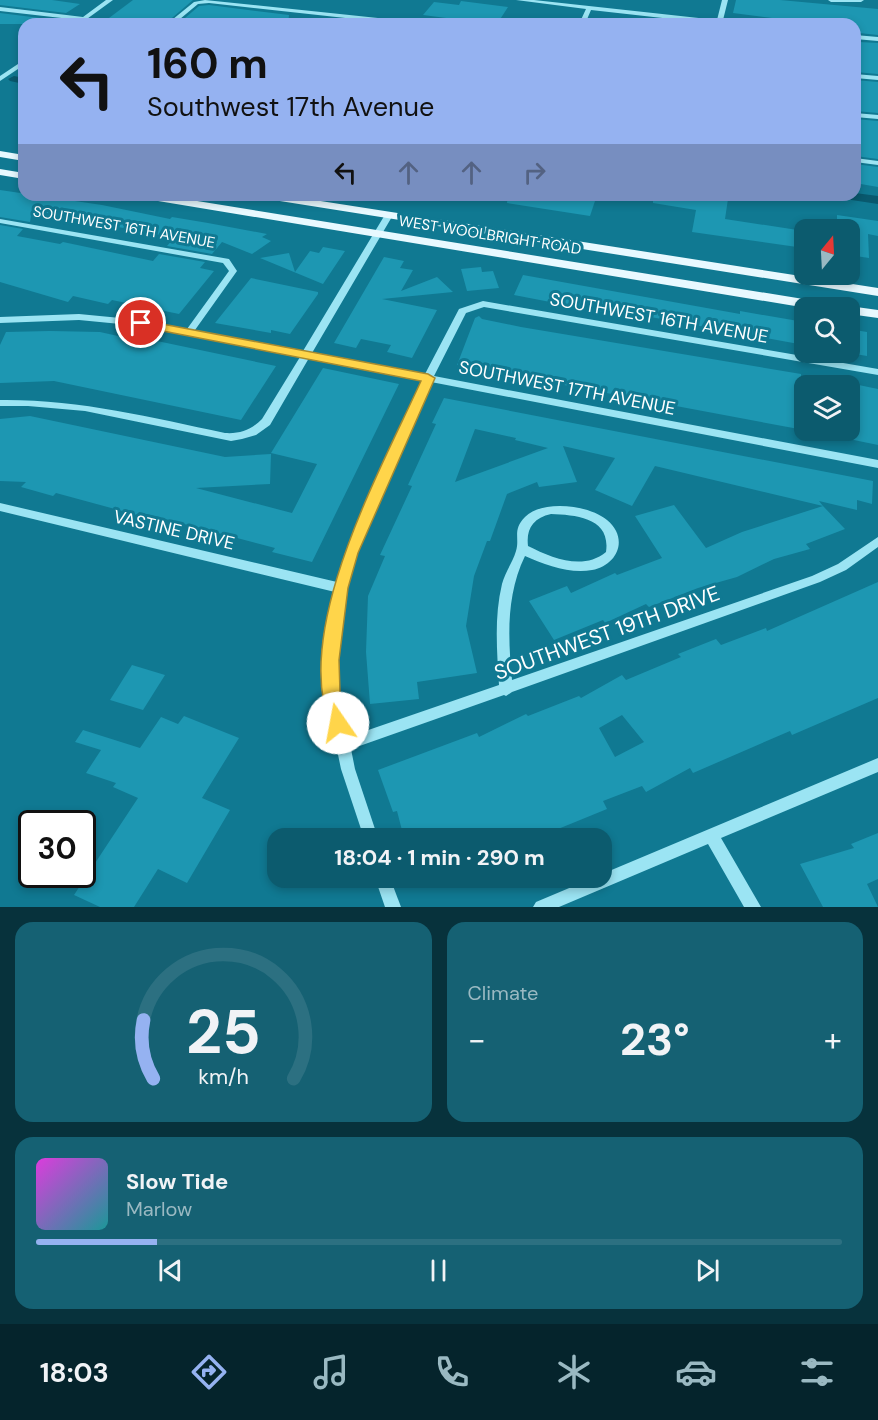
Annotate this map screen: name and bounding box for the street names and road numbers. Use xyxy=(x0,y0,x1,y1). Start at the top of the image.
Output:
street label: SOUTHWEST 16TH AVENUE xyxy=(31,201,217,253)
street label: WEST WOOLBRIGHT ROAD xyxy=(397,211,583,259)
street label: SOUTHWEST 16TH AVENUE xyxy=(548,287,770,349)
street label: SOUTHWEST 17TH AVENUE xyxy=(457,355,677,421)
street label: VASTINE DRIVE xyxy=(111,504,237,556)
street label: SOUTHWEST 19TH DRIVE xyxy=(490,579,724,687)

